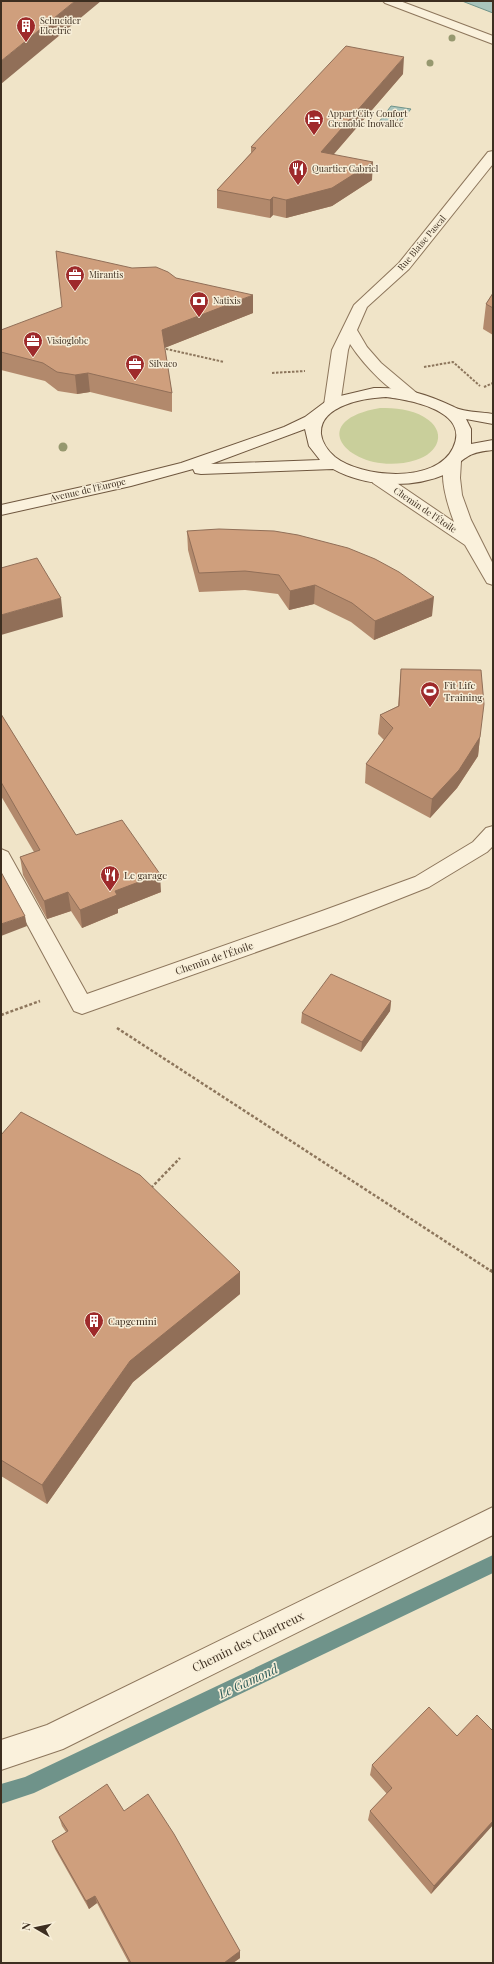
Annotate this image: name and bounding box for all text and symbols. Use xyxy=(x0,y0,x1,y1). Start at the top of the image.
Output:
place label: Schneider Electric xyxy=(40,14,81,36)
building icon: Schneider Electric xyxy=(15,15,37,43)
place label: Appart'City Confort Grenoble Inovallée xyxy=(327,107,408,129)
hotel icon: Appart'City Confort Grenoble Inovallée xyxy=(303,108,325,136)
restaurant icon: Quartier Gabriel xyxy=(287,158,309,186)
place label: Quartier Gabriel xyxy=(312,162,379,174)
street label: Rue Blaise Pascal xyxy=(394,212,448,273)
office icon: Mirantis xyxy=(64,264,86,292)
place label: Mirantis xyxy=(89,268,123,280)
bank icon: Natixis xyxy=(188,290,210,318)
place label: Natixis xyxy=(213,294,241,306)
office icon: Visioglobe xyxy=(22,330,44,358)
place label: Visioglobe xyxy=(46,334,89,346)
office icon: Silvaco xyxy=(124,353,146,381)
place label: Silvaco xyxy=(149,357,177,369)
street label: Avenue de l'Europe xyxy=(48,474,127,504)
street label: Chemin de l'Étoile xyxy=(392,484,460,535)
place label: Fit Life Training xyxy=(444,678,483,704)
sports icon: Fit Life Training xyxy=(419,680,441,708)
restaurant icon: Le garage xyxy=(99,864,121,892)
place label: Le garage xyxy=(124,868,167,882)
street label: Chemin de l'Étoile xyxy=(173,938,255,978)
building icon: Capgemini xyxy=(83,1310,105,1338)
place label: Capgemini xyxy=(108,1314,157,1328)
street label: Chemin des Chartreux xyxy=(189,1607,307,1675)
water label: Le Gamond xyxy=(214,1659,281,1702)
north arrow xyxy=(16,1908,56,1948)
text: N xyxy=(18,1921,34,1931)

